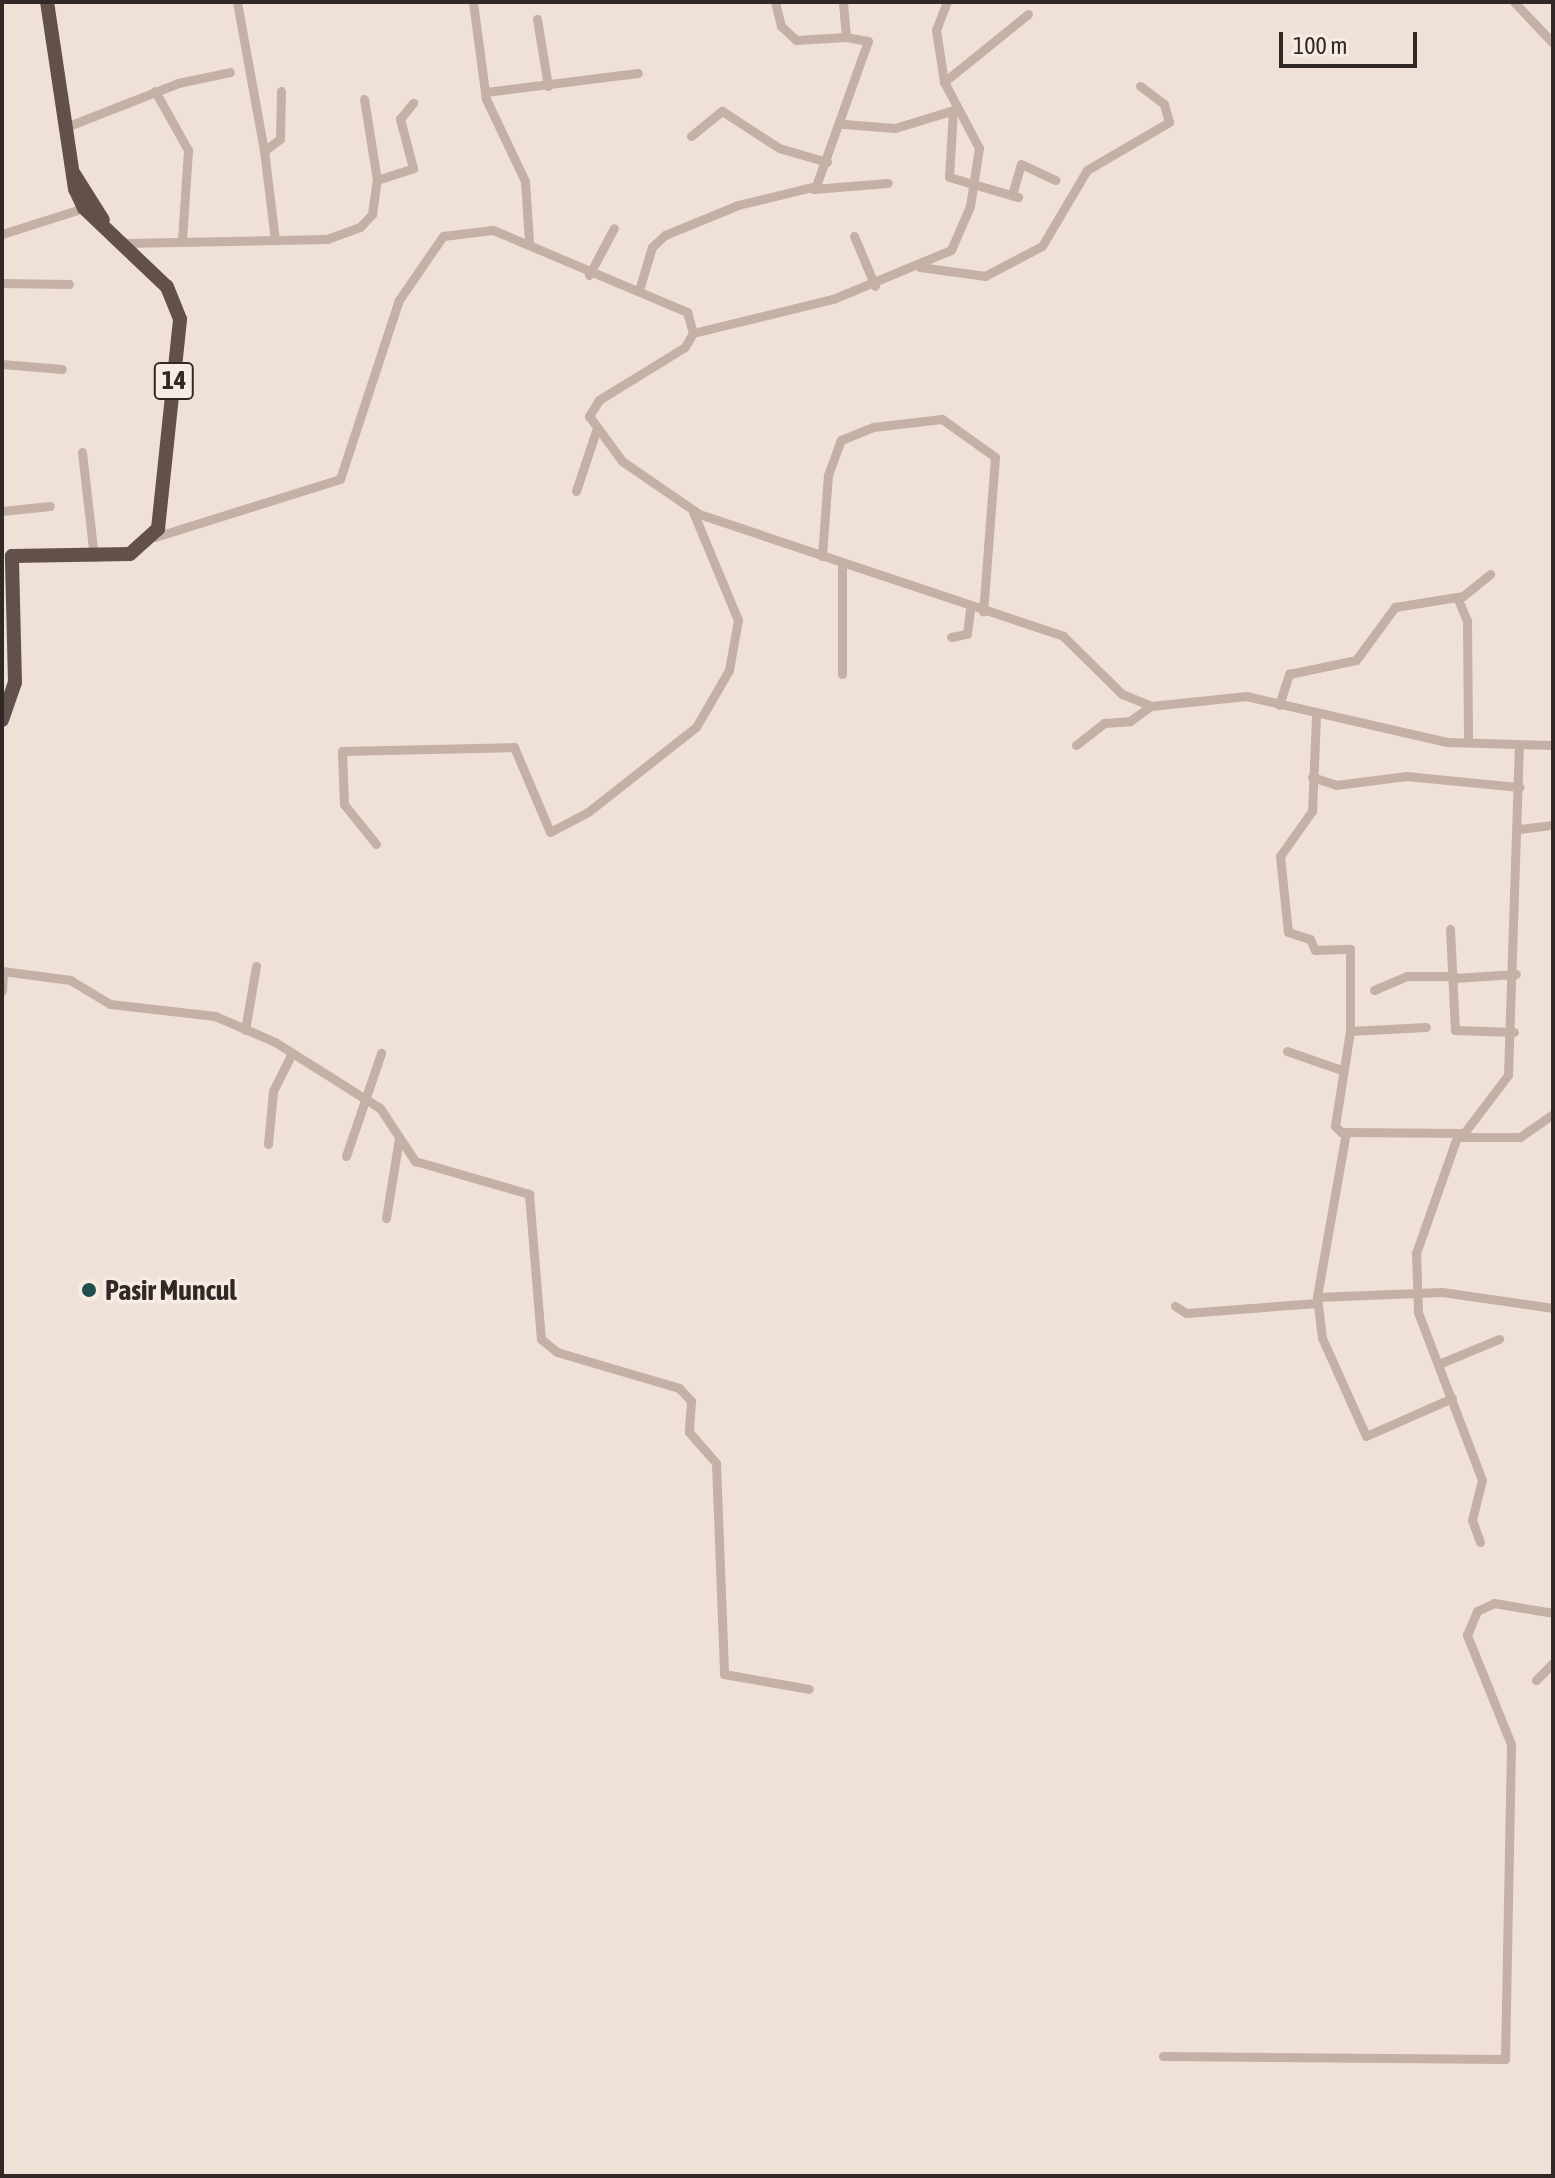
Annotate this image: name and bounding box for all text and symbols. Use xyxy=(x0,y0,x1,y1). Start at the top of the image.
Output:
scale bar xyxy=(1283,16,1421,66)
text: 100 m xyxy=(1293,32,1347,59)
road number: 14 xyxy=(152,359,196,403)
place label: Pasir Muncul xyxy=(105,1273,237,1307)
marker: Pasir Muncul xyxy=(80,1281,98,1299)

